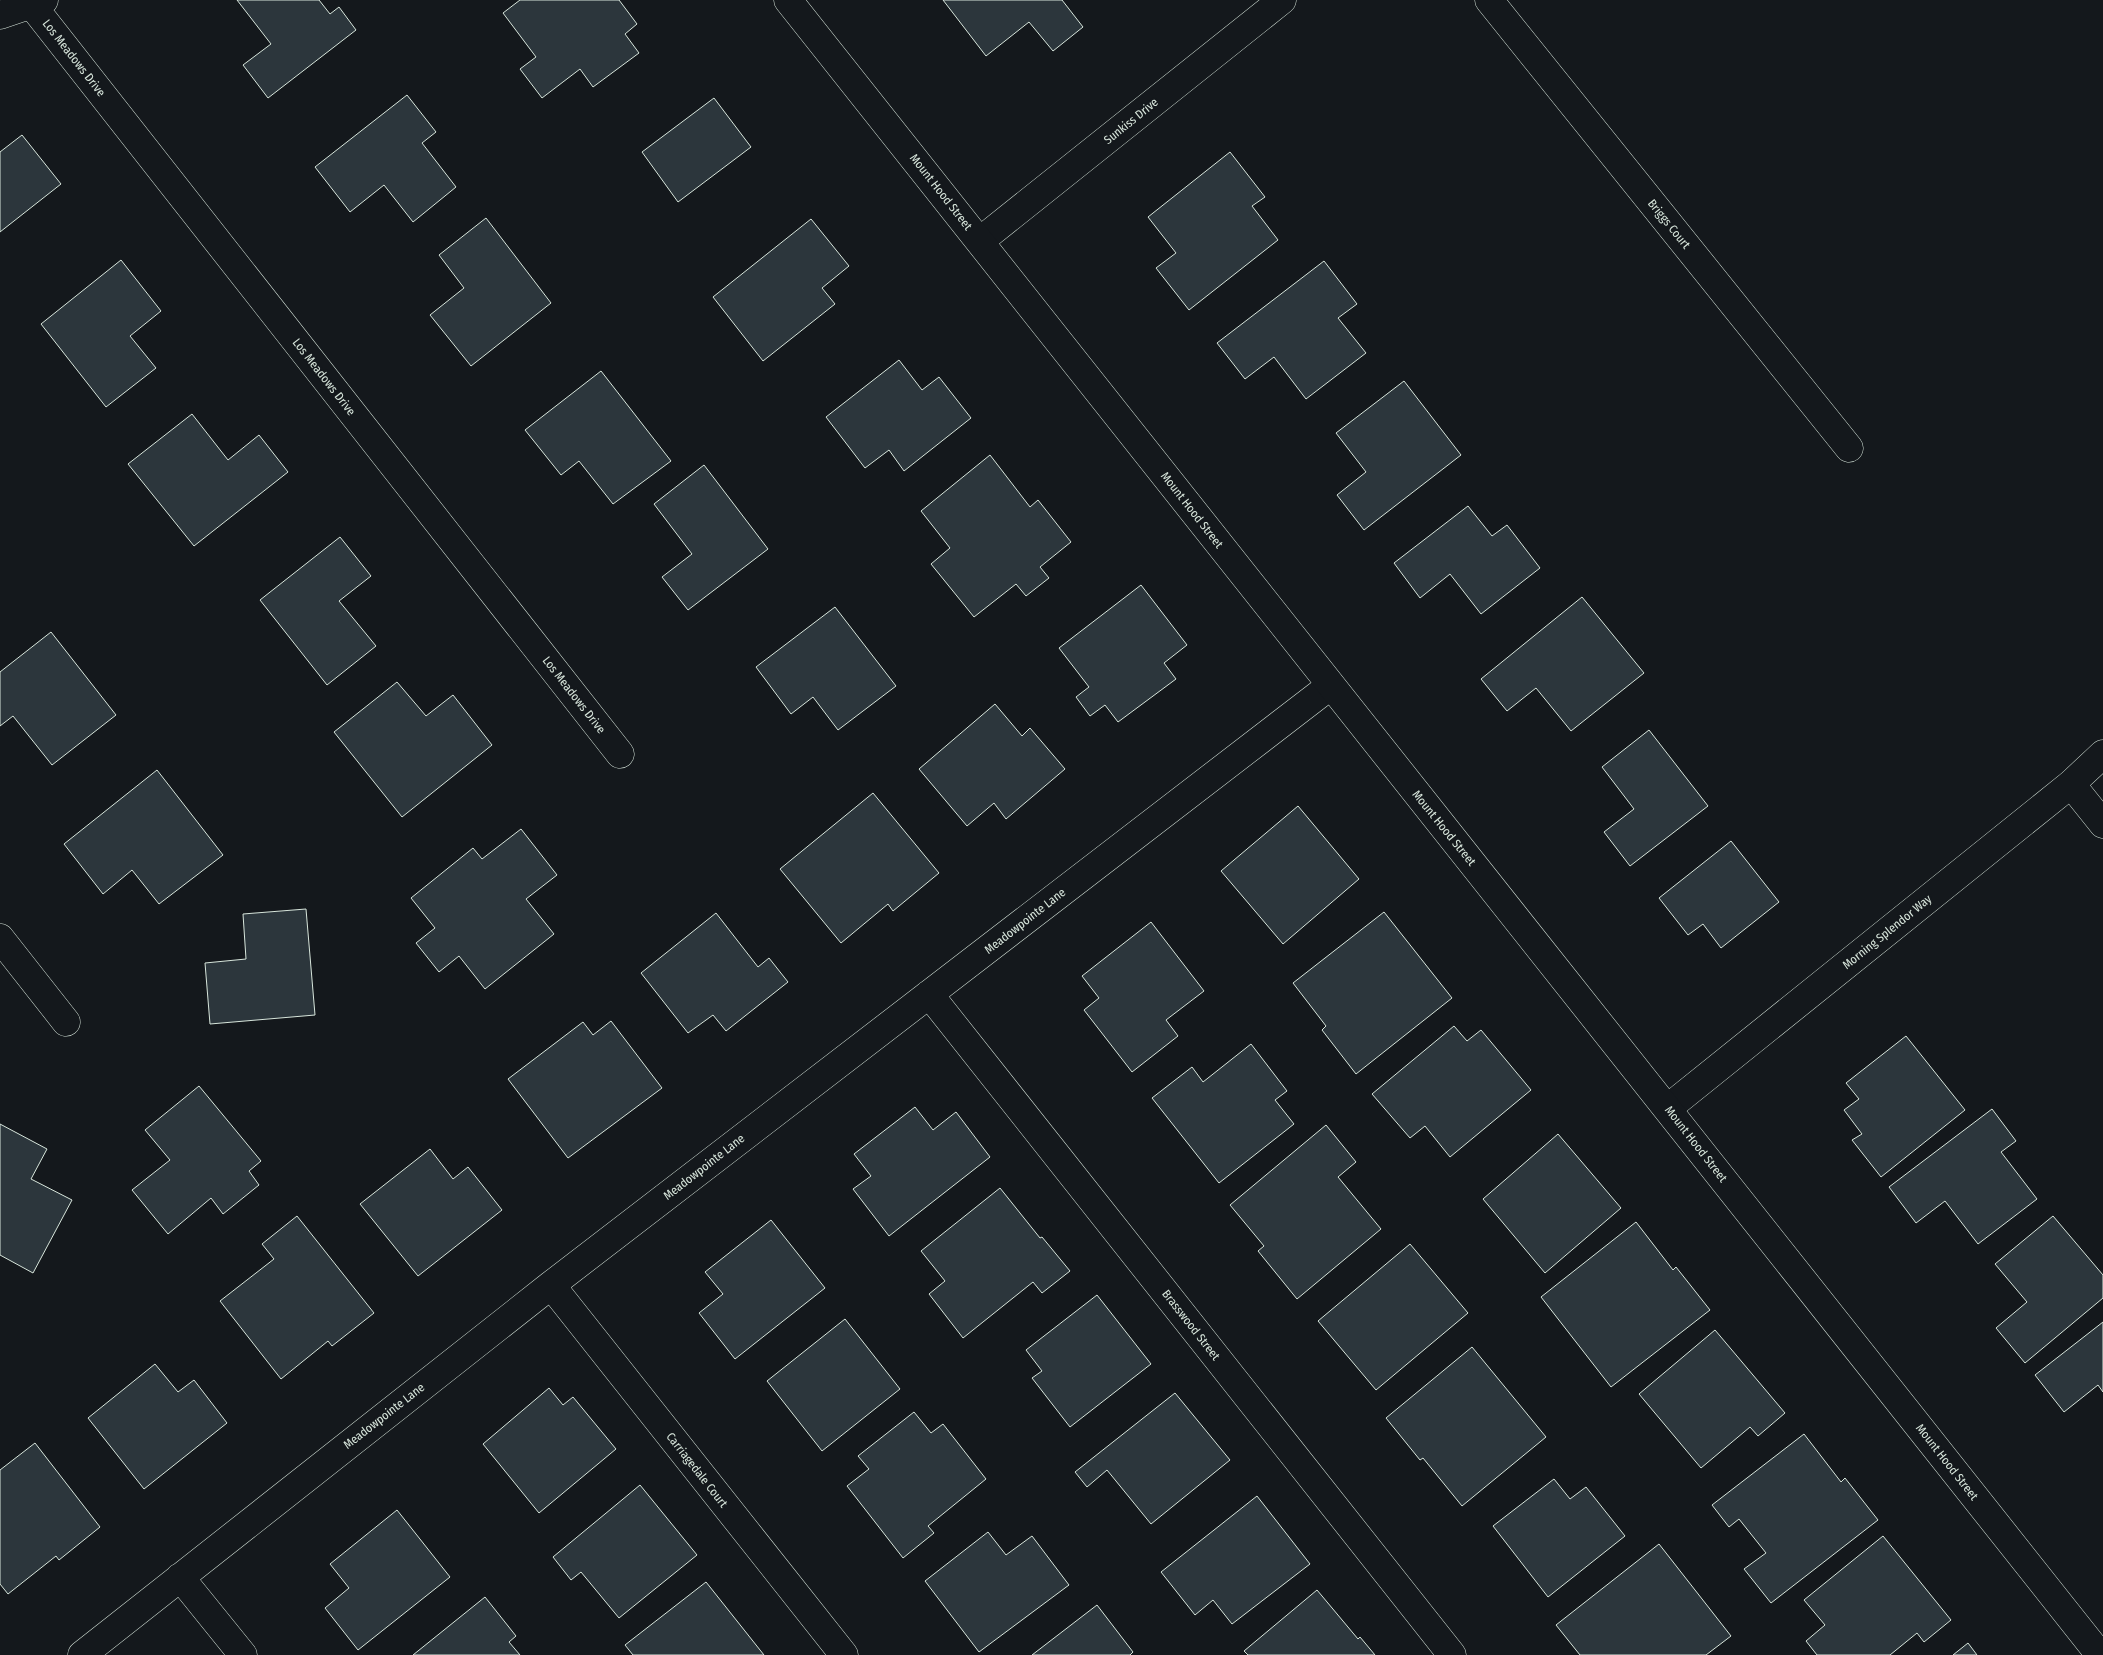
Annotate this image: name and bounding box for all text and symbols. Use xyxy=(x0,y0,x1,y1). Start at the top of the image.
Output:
street label: Los Meadows Drive xyxy=(40,17,108,99)
street label: Sunkiss Drive xyxy=(1101,95,1161,147)
street label: Mount Hood Street xyxy=(907,151,975,233)
street label: Briggs Court xyxy=(1645,196,1693,252)
street label: Los Meadows Drive xyxy=(290,336,358,418)
street label: Mount Hood Street xyxy=(1158,469,1226,551)
street label: Los Meadows Drive xyxy=(540,654,608,736)
street label: Mount Hood Street xyxy=(1409,788,1479,869)
street label: Meadowpointe Lane xyxy=(982,885,1068,957)
street label: Morning Splendor Way xyxy=(1840,891,1935,972)
street label: Mount Hood Street xyxy=(1662,1103,1730,1185)
street label: Meadowpointe Lane xyxy=(661,1131,747,1203)
street label: Brasswood Street xyxy=(1159,1287,1223,1363)
street label: Meadowpointe Lane xyxy=(341,1380,427,1452)
street label: Mount Hood Street xyxy=(1913,1421,1981,1503)
street label: Carriagedale Court xyxy=(663,1430,731,1510)

